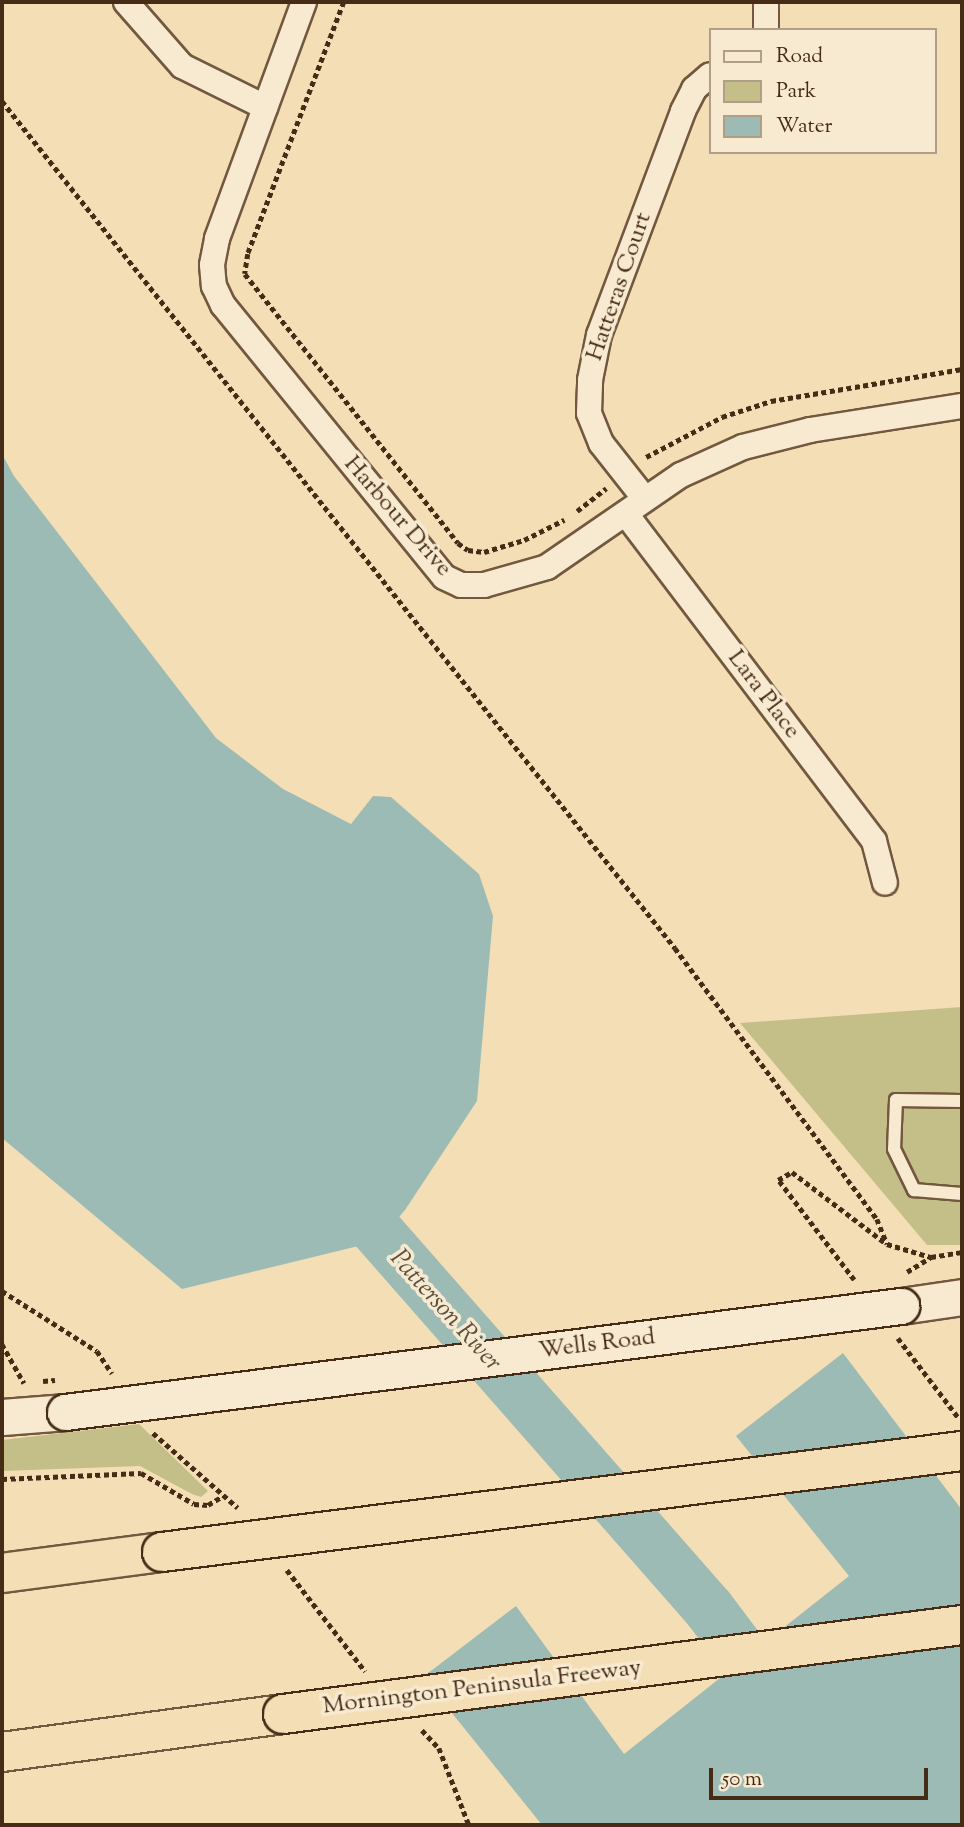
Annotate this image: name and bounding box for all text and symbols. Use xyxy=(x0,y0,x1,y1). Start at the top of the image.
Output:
legend xyxy=(708,28,936,154)
text: Road xyxy=(776,42,823,72)
text: Park xyxy=(776,77,816,107)
text: Water xyxy=(776,112,832,142)
street label: Hatteras Court xyxy=(581,209,659,365)
street label: Harbour Drive xyxy=(337,451,457,583)
street label: Lara Place xyxy=(720,645,806,745)
water label: Patterson River xyxy=(382,1244,508,1378)
street label: Wells Road xyxy=(537,1324,657,1366)
street label: Mornington Peninsula Freeway xyxy=(321,1654,643,1722)
scale bar xyxy=(712,1754,931,1798)
text: 50 m xyxy=(722,1765,762,1795)

